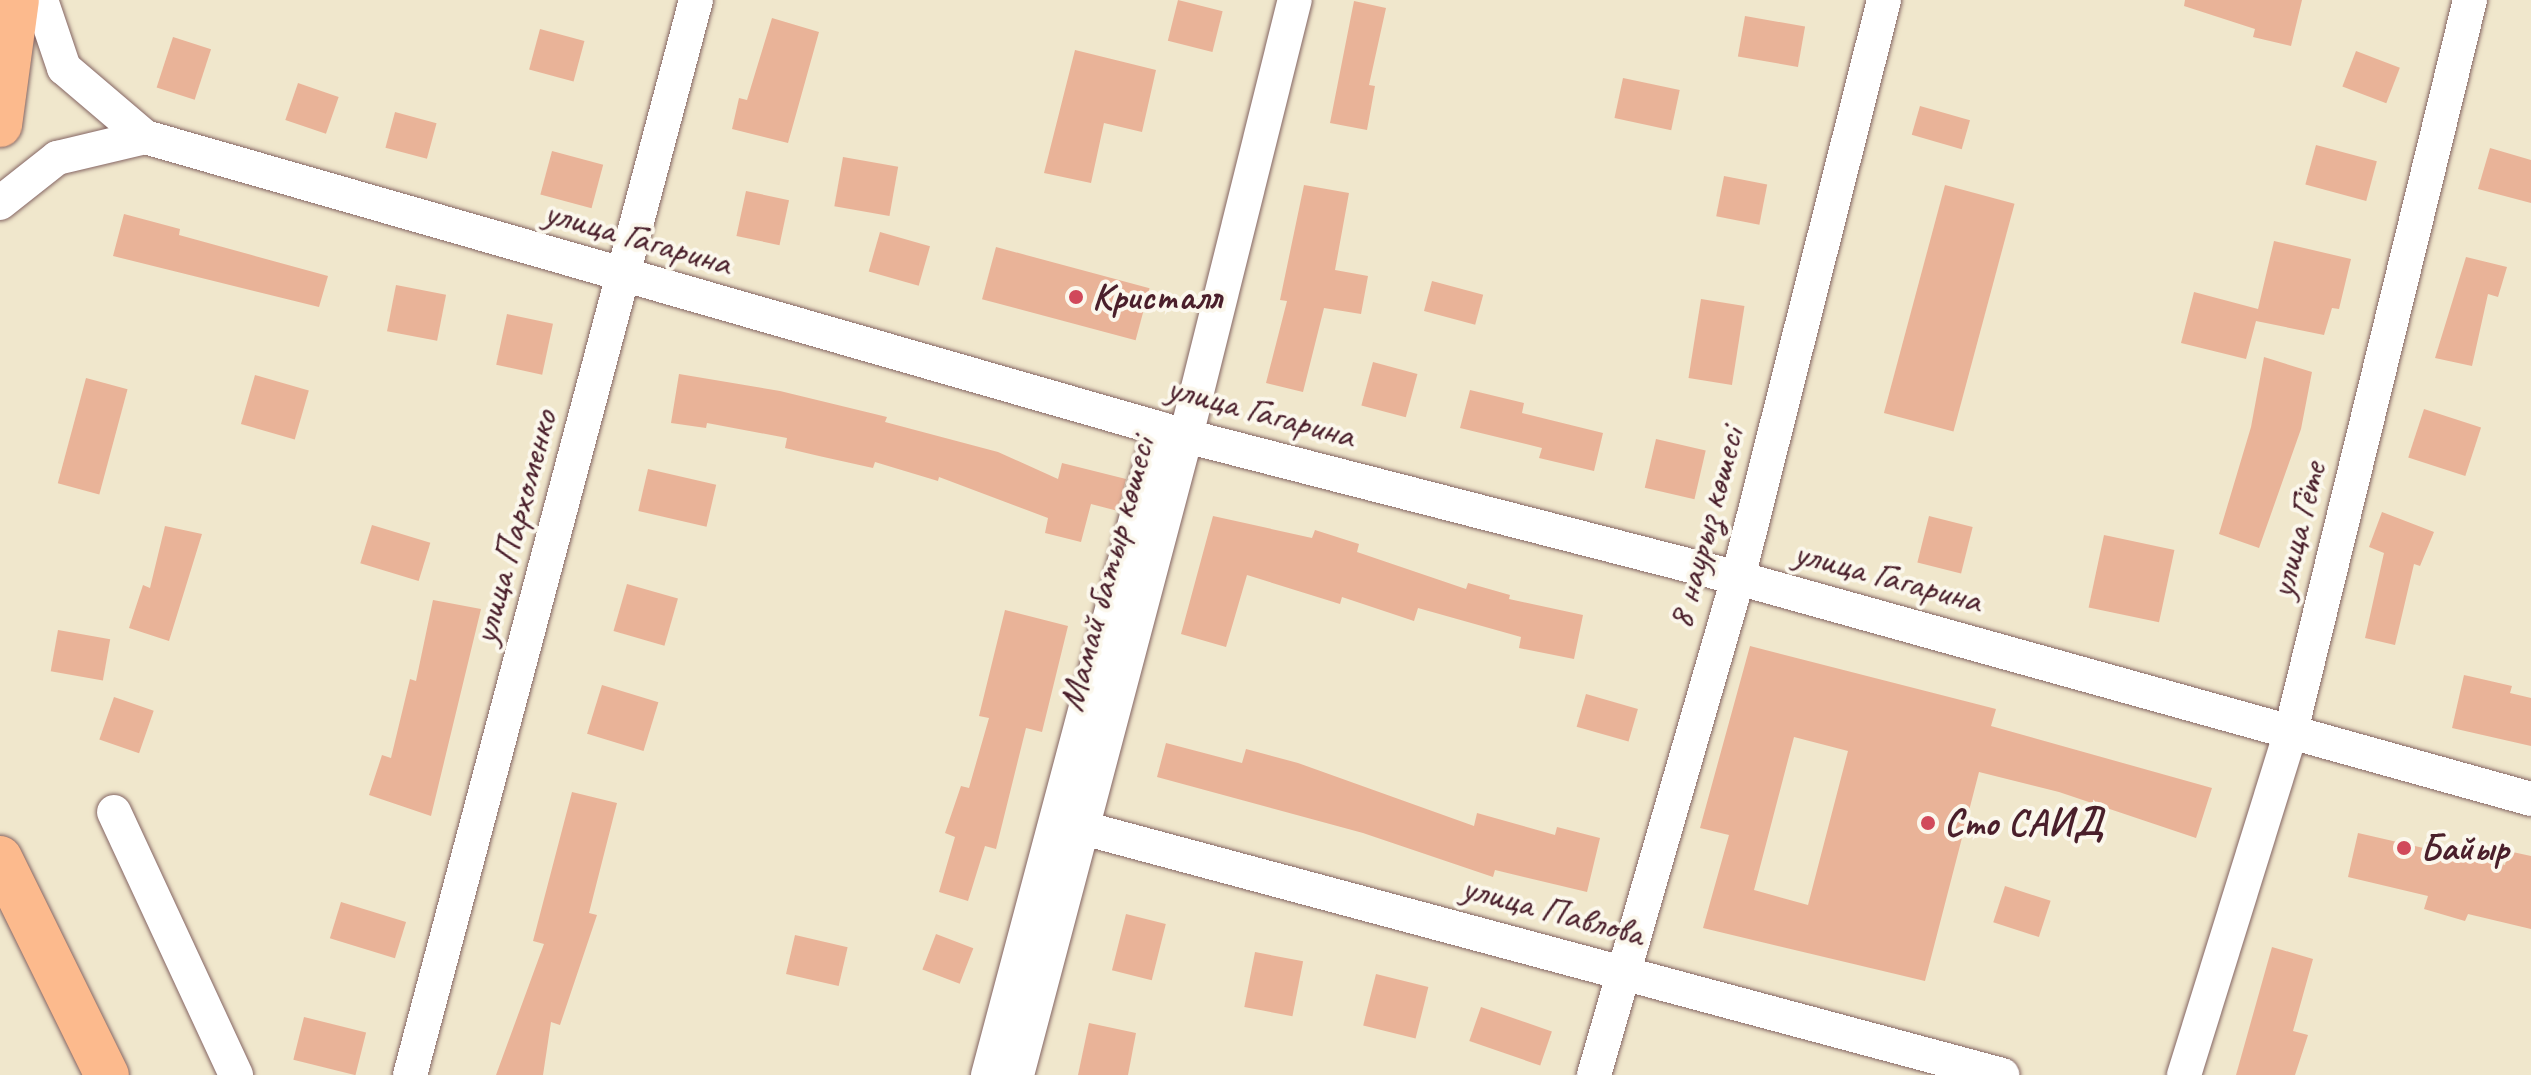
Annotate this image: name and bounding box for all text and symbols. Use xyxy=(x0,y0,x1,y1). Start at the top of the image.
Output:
street label: улица Гагарина xyxy=(538,188,738,286)
place label: Кристалл xyxy=(1092,274,1222,320)
marker: Кристалл xyxy=(1067,288,1085,306)
street label: улица Гагарина xyxy=(1161,364,1361,458)
street label: улица Пархоменко xyxy=(461,406,567,648)
street label: 8 наурыз көшесі xyxy=(1656,422,1754,634)
street label: Мамай батыр көшесі xyxy=(1047,432,1165,716)
street label: улица Гёте xyxy=(2258,457,2336,603)
street label: улица Гагарина xyxy=(1788,529,1988,623)
place label: Сто САИД xyxy=(1944,800,2100,846)
marker: Сто САИД xyxy=(1919,814,1937,832)
place label: Байыр xyxy=(2420,825,2508,871)
marker: Байыр xyxy=(2395,839,2413,857)
street label: улица Павлова xyxy=(1458,864,1648,956)

